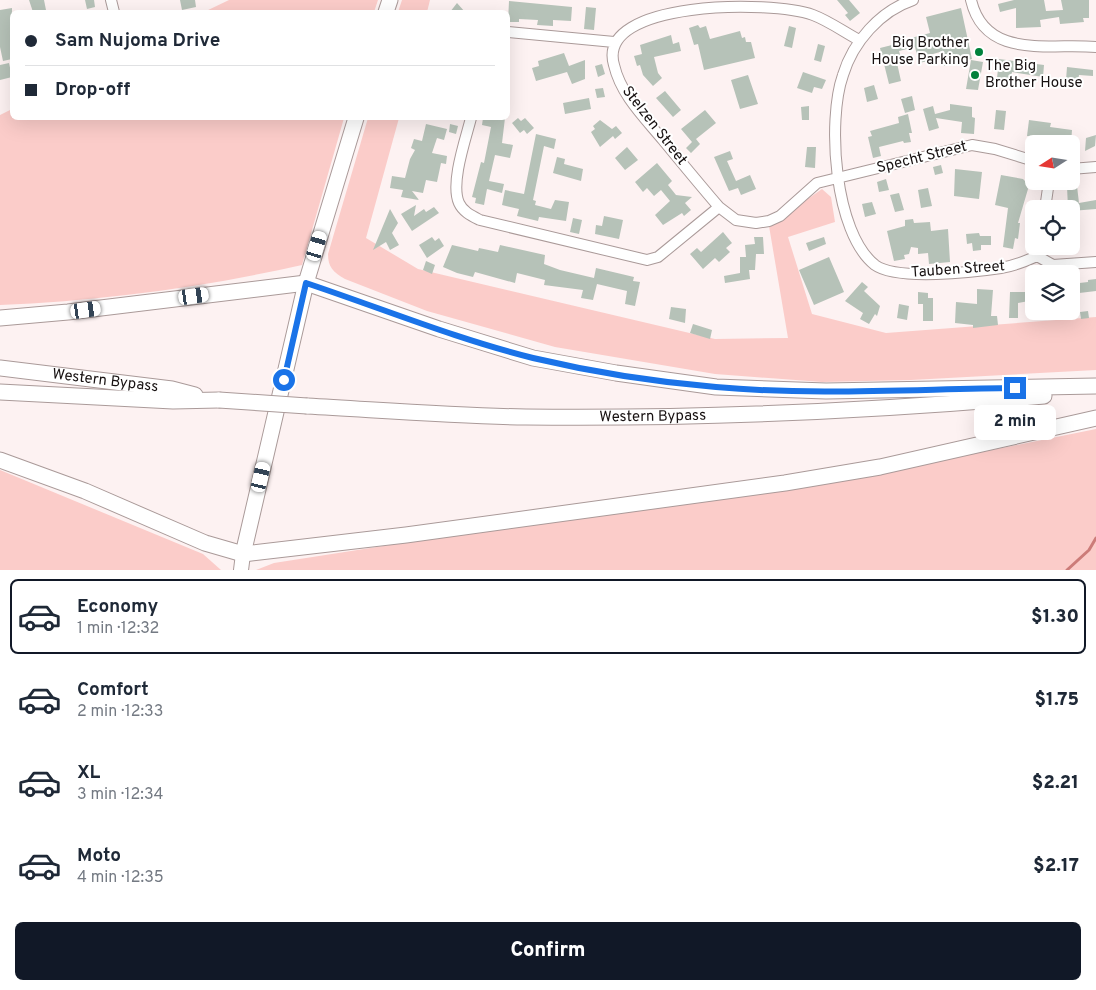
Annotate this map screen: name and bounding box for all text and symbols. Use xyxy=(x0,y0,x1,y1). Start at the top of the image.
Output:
text: Sam Nujoma Drive xyxy=(55,29,220,53)
place label: Big Brother House Parking xyxy=(871,34,969,70)
marker: Big Brother House Parking xyxy=(973,46,985,58)
place label: The Big Brother House xyxy=(985,57,1082,93)
marker: The Big Brother House xyxy=(969,69,981,81)
text: Drop-off xyxy=(55,78,130,102)
street label: Stelzen Street xyxy=(617,83,691,169)
north arrow xyxy=(1025,135,1080,190)
map controls xyxy=(1025,135,1080,320)
street label: Specht Street xyxy=(875,138,969,178)
button: locate xyxy=(1025,200,1080,255)
car xyxy=(305,229,328,263)
street label: Tauben Street xyxy=(910,257,1006,283)
button: layers xyxy=(1025,265,1080,320)
car xyxy=(178,286,209,306)
car xyxy=(70,300,101,320)
street label: Western Bypass xyxy=(51,365,159,397)
route start xyxy=(273,369,295,391)
route end xyxy=(1004,377,1026,399)
street label: Western Bypass xyxy=(599,406,706,427)
callout: 2 min xyxy=(974,406,1056,440)
text: 2 min xyxy=(994,412,1036,432)
car xyxy=(250,461,271,493)
icon: car xyxy=(17,594,62,639)
text: Economy xyxy=(77,595,158,619)
text: $1.30 xyxy=(1031,605,1079,629)
text: 1 min · 12:32 xyxy=(77,619,159,639)
icon: car xyxy=(17,677,62,722)
text: Comfort xyxy=(77,678,149,702)
text: $1.75 xyxy=(1034,688,1079,712)
text: 2 min · 12:33 xyxy=(77,702,163,722)
icon: car xyxy=(17,760,62,805)
text: XL xyxy=(77,761,100,785)
text: $2.21 xyxy=(1032,771,1079,795)
text: 3 min · 12:34 xyxy=(77,785,163,805)
icon: car xyxy=(17,843,62,888)
text: Moto xyxy=(77,844,121,868)
text: $2.17 xyxy=(1033,854,1079,878)
text: 4 min · 12:35 xyxy=(77,868,164,888)
button: Confirm xyxy=(15,922,1081,980)

